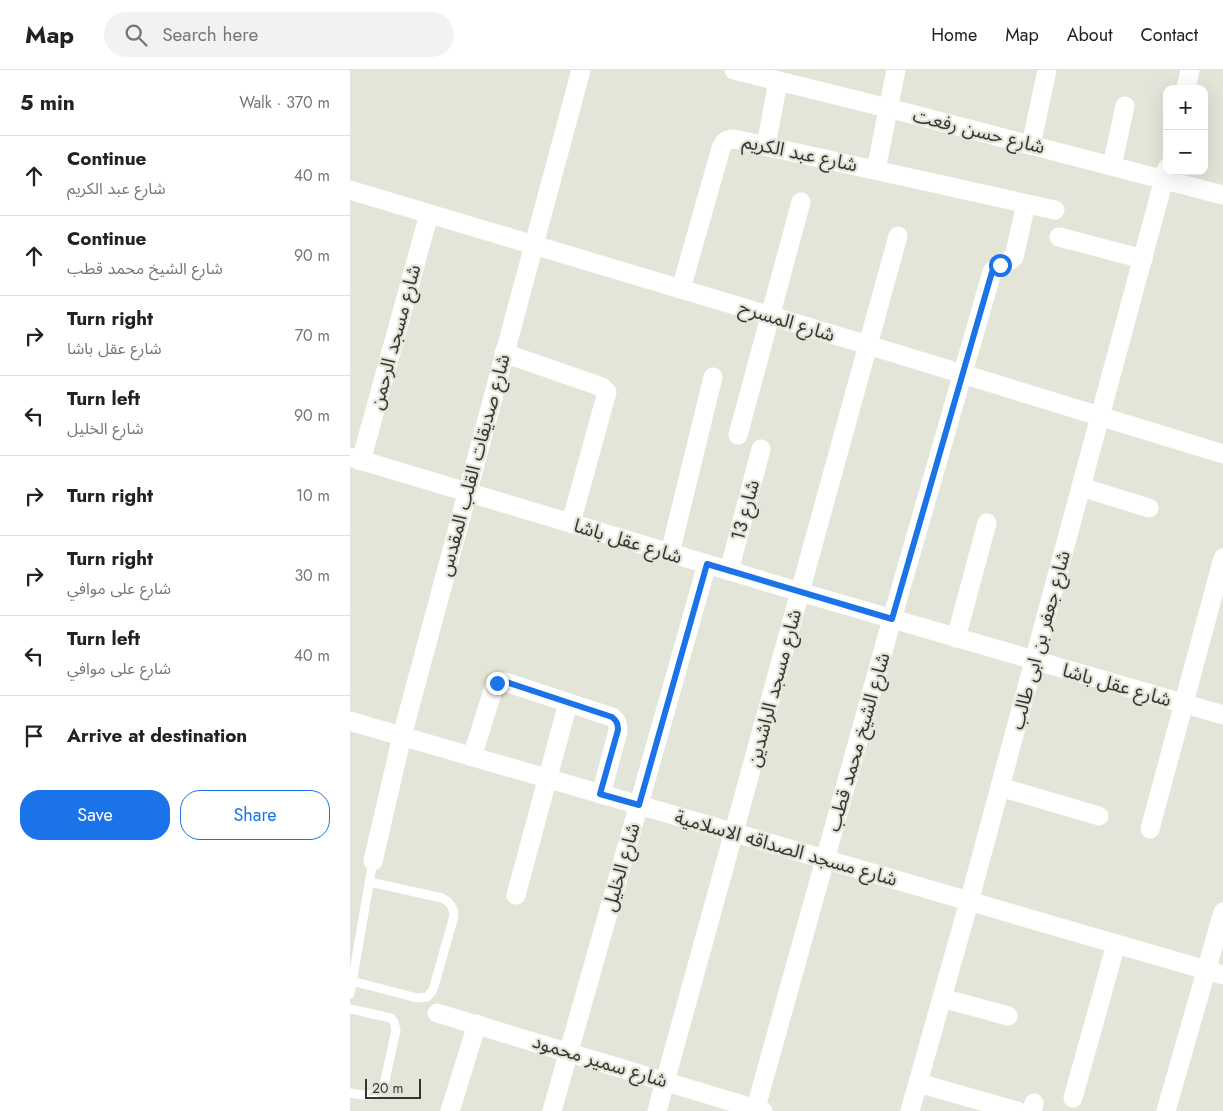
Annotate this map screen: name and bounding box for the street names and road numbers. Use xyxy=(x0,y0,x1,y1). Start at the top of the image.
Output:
street label: شارع حسن رفعت xyxy=(910,102,1048,160)
street label: شارع عبد الكريم xyxy=(740,128,860,179)
street label: شارع مسجد الرحمن xyxy=(363,262,427,412)
street label: شارع المسرح xyxy=(736,294,838,348)
street label: شارع صديقات القلب المقدس xyxy=(431,351,517,579)
street label: شارع 13 xyxy=(724,477,766,543)
street label: شارع عقل باشا xyxy=(570,512,686,570)
street label: شارع جعفر بن ابى طالب xyxy=(1003,547,1077,733)
street label: شارع مسجد الراشدين xyxy=(740,606,808,770)
street label: شارع الشيخ محمد قطب xyxy=(820,649,897,835)
street label: شارع عقل باشا xyxy=(1059,657,1175,713)
street label: شارع مسجد الصداقه الاسلامية xyxy=(672,803,900,893)
street label: شارع الخليل xyxy=(595,820,647,914)
street label: شارع سمير محمود xyxy=(529,1028,671,1094)

